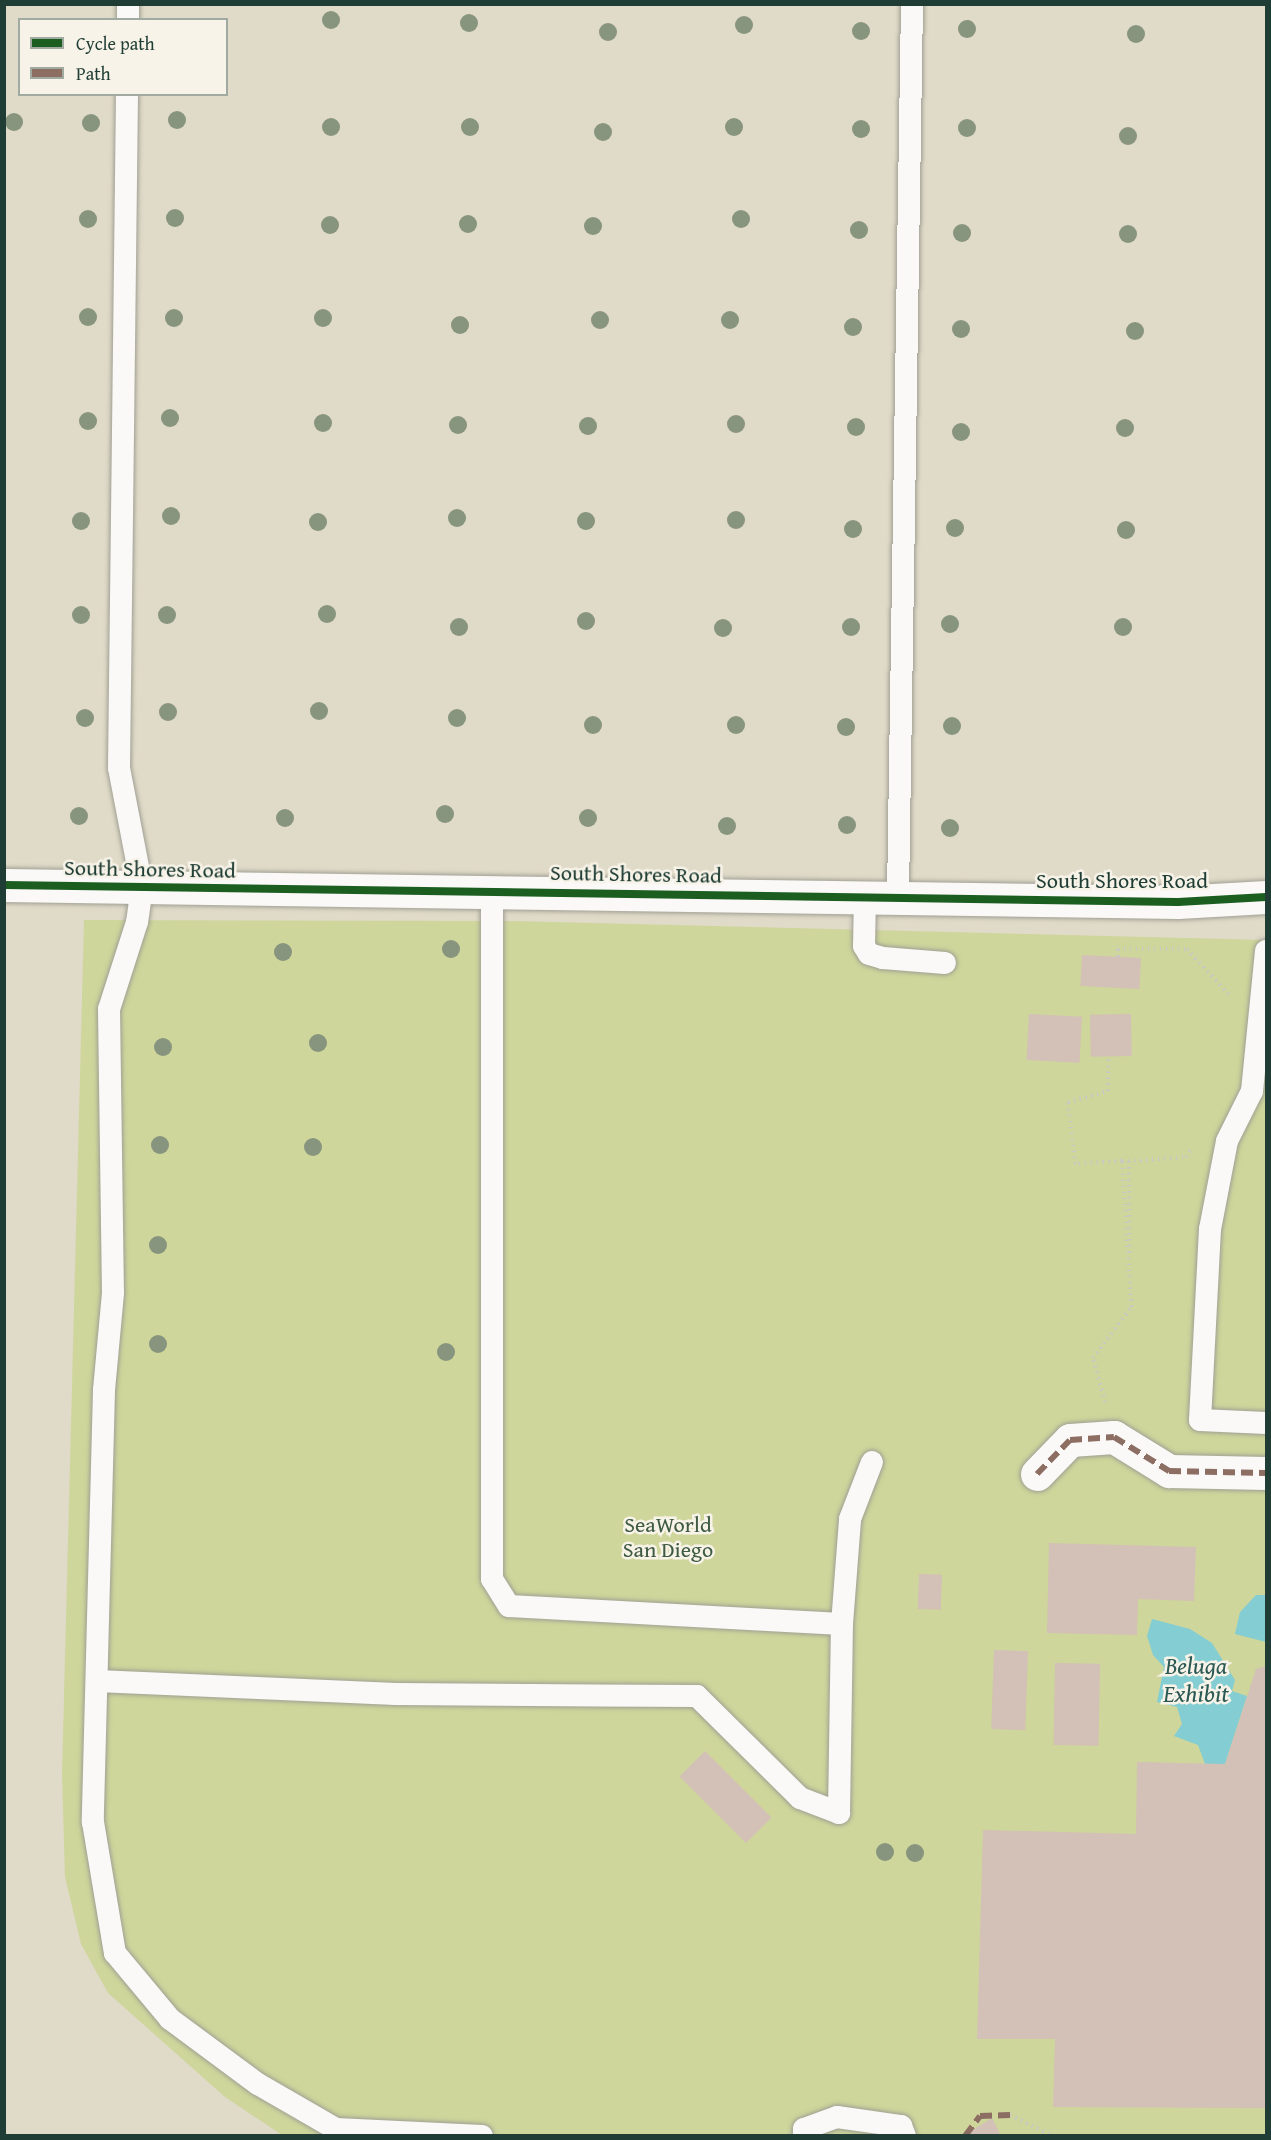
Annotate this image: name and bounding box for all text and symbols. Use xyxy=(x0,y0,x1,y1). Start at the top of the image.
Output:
legend xyxy=(18,18,228,96)
text: Cycle path xyxy=(76,30,155,57)
text: Path xyxy=(76,60,111,87)
street label: South Shores Road xyxy=(64,854,236,884)
street label: South Shores Road xyxy=(550,859,722,889)
street label: South Shores Road xyxy=(1036,868,1208,894)
park label: SeaWorld San Diego xyxy=(623,1511,713,1562)
water label: Beluga Exhibit xyxy=(1163,1652,1229,1708)

